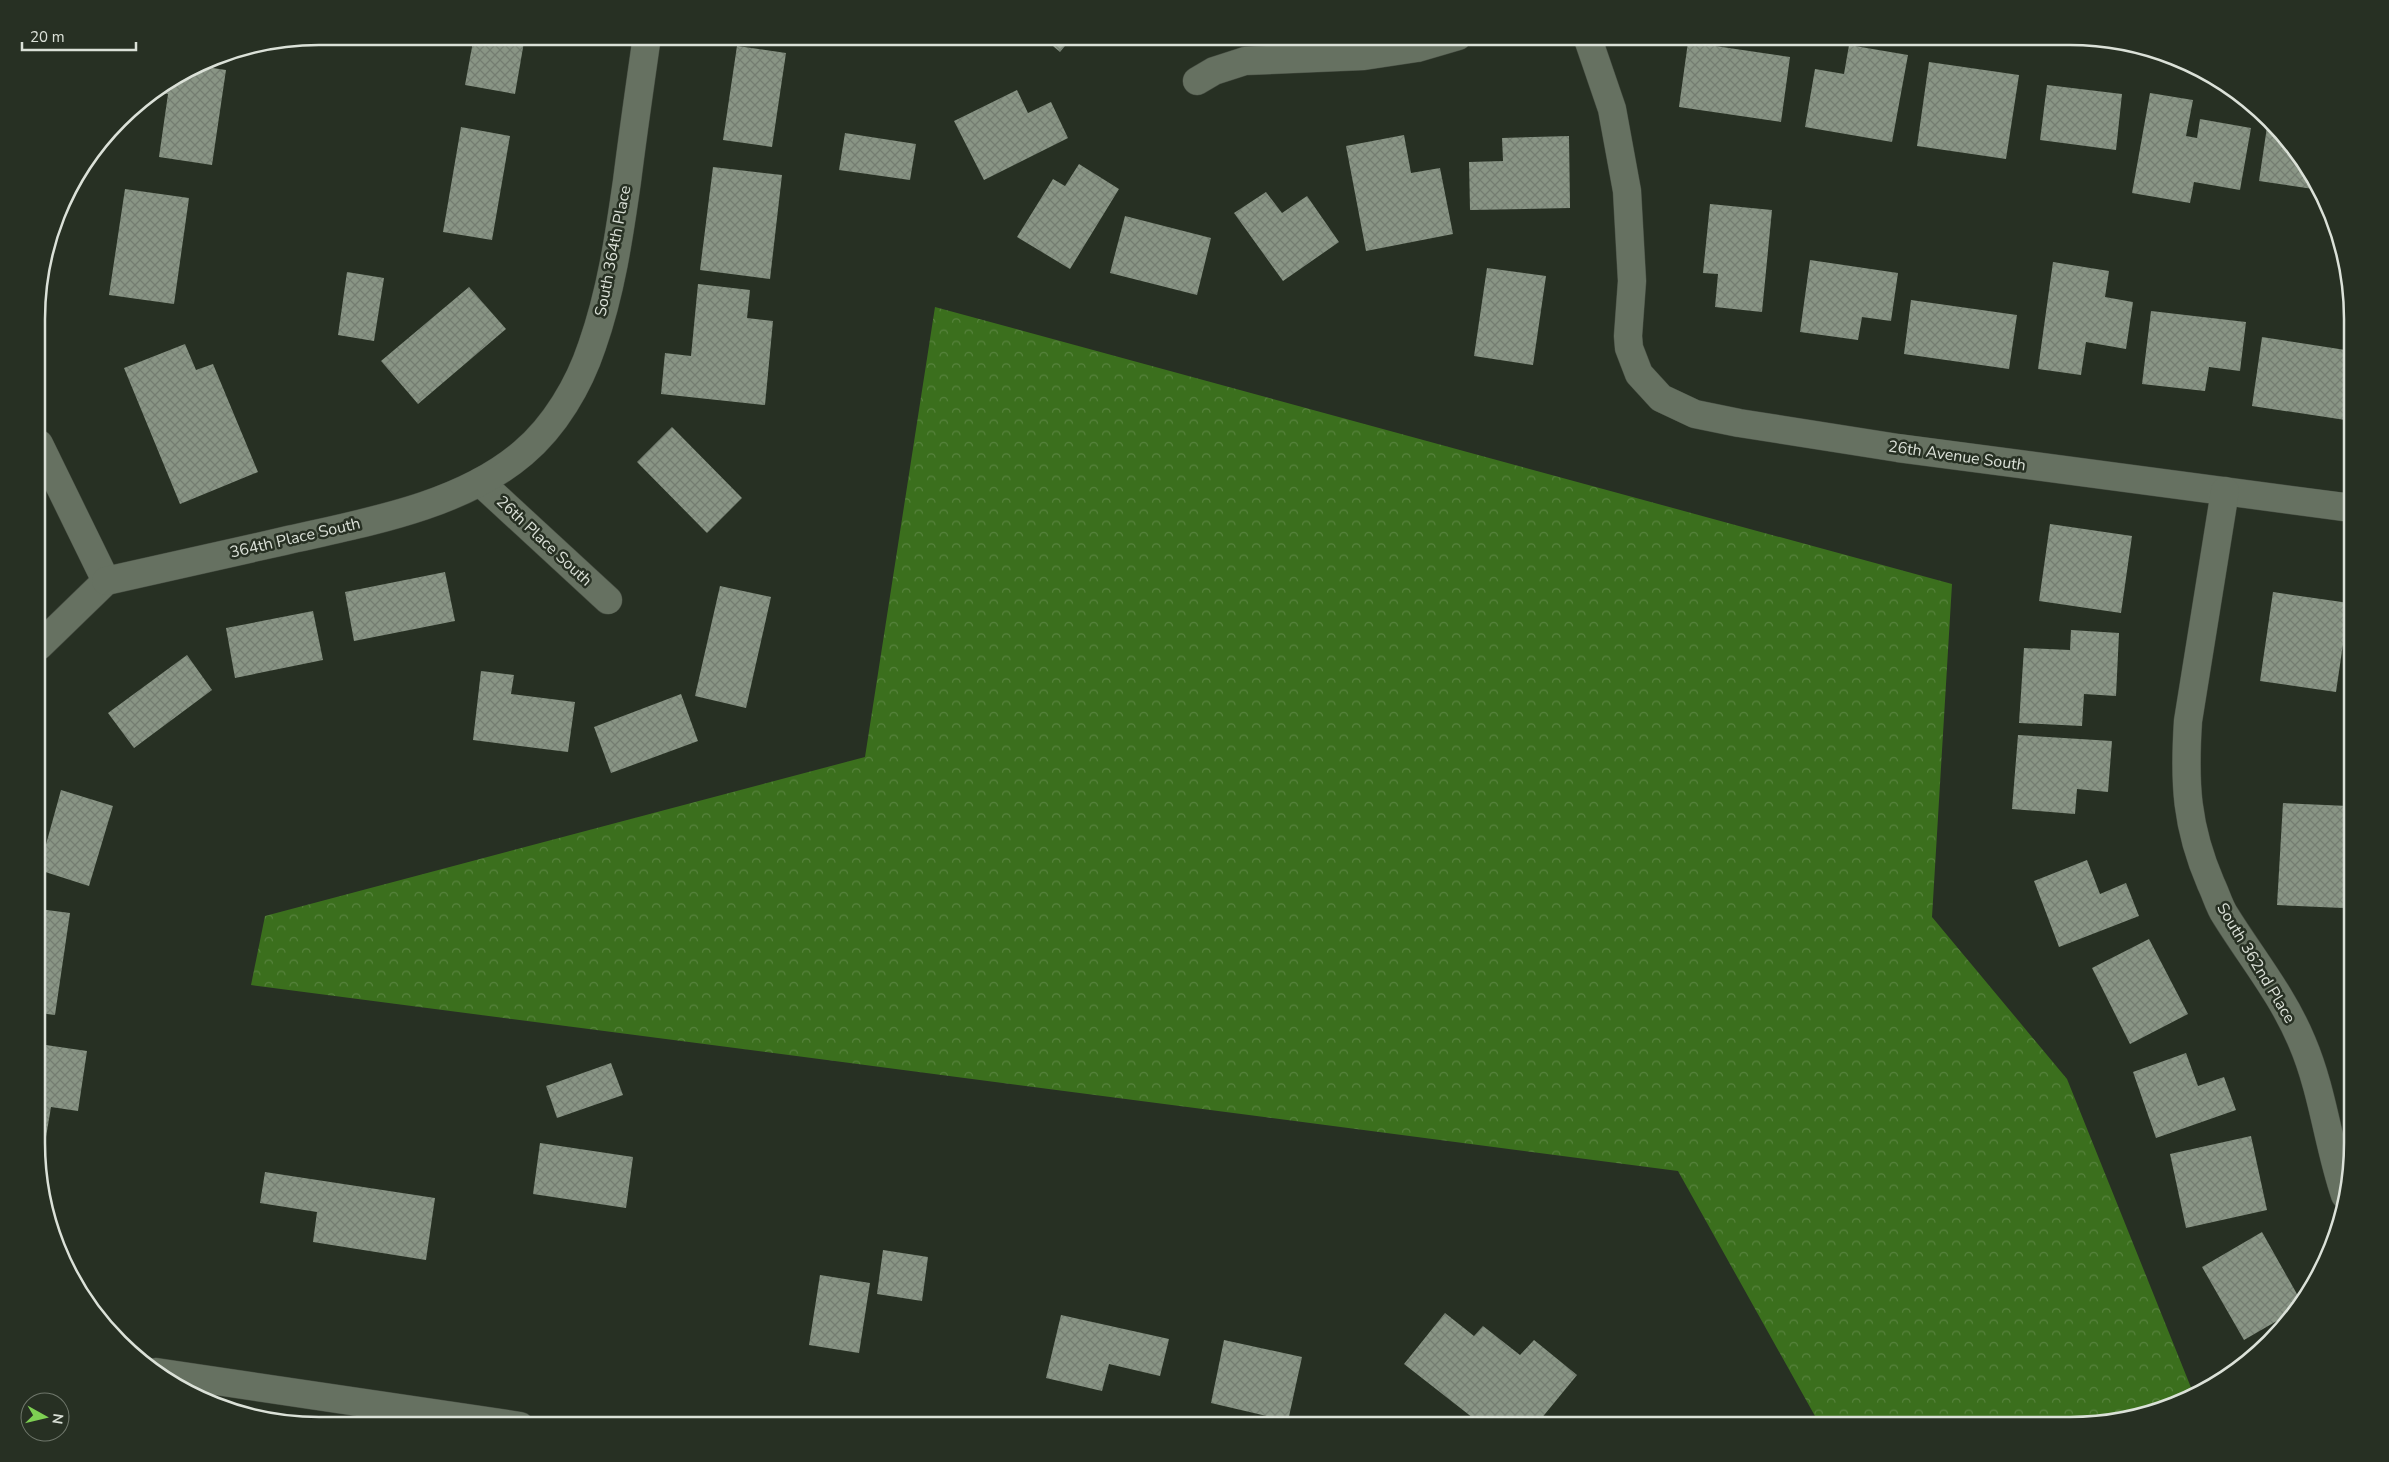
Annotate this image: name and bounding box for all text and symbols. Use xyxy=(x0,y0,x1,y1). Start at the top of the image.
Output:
scale bar xyxy=(22,20,136,52)
text: 20 m xyxy=(30,27,65,47)
street label: South 364th Place xyxy=(589,184,637,318)
street label: 26th Avenue South xyxy=(1887,435,2027,477)
street label: 26th Place South xyxy=(491,491,597,591)
street label: 364th Place South xyxy=(228,512,362,564)
street label: South 362nd Place xyxy=(2211,899,2301,1027)
north arrow xyxy=(20,1392,70,1442)
text: N xyxy=(47,1412,68,1425)

